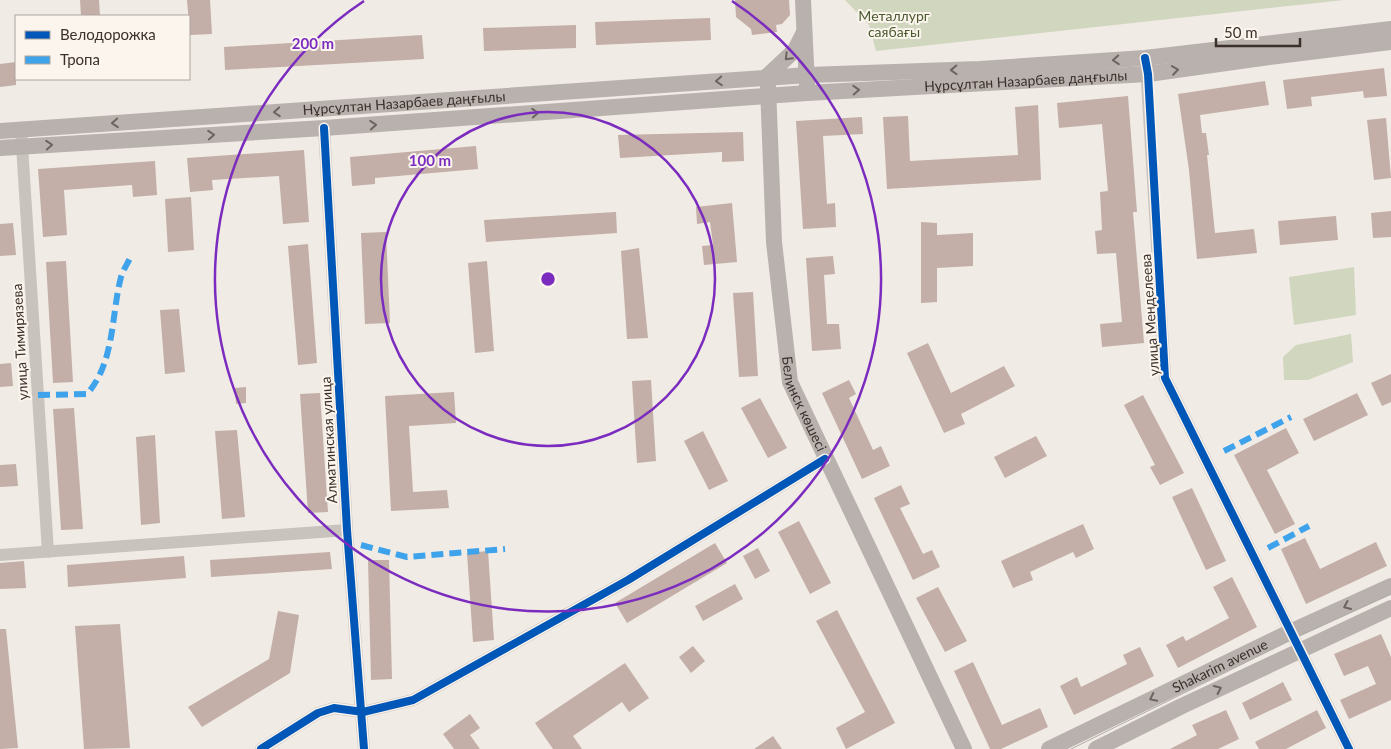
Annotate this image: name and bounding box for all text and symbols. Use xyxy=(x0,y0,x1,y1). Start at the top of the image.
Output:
park label: Металлург саябағы xyxy=(858,7,930,40)
legend xyxy=(15,15,190,80)
scale bar xyxy=(1216,15,1300,47)
text: 50 m xyxy=(1224,23,1258,41)
text: Велодорожка xyxy=(60,25,156,43)
text: 200 m xyxy=(292,34,334,52)
text: Тропа xyxy=(60,50,100,68)
one-way arrow xyxy=(785,51,794,60)
one-way arrow xyxy=(1112,54,1120,65)
one-way arrow xyxy=(950,64,958,75)
one-way arrow xyxy=(1172,65,1180,76)
street label: Нұрсұлтан Назарбаев даңғылы xyxy=(924,66,1128,94)
one-way arrow xyxy=(715,76,723,87)
one-way arrow xyxy=(852,85,860,96)
street label: Нұрсұлтан Назарбаев даңғылы xyxy=(302,87,506,118)
one-way arrow xyxy=(273,106,281,117)
one-way arrow xyxy=(531,108,539,119)
one-way arrow xyxy=(111,117,119,128)
one-way arrow xyxy=(369,119,377,130)
one-way arrow xyxy=(207,130,215,141)
one-way arrow xyxy=(45,140,53,151)
text: 100 m xyxy=(409,151,451,169)
street label: улица Менделеева xyxy=(1137,253,1162,377)
centre of rings xyxy=(539,270,557,288)
street label: улица Тимирязева xyxy=(8,283,31,401)
street label: Белинск көшесі xyxy=(779,355,831,454)
street label: Алматинская улица xyxy=(317,376,340,504)
one-way arrow xyxy=(1343,599,1352,610)
street label: Shakarim avenue xyxy=(1169,635,1270,696)
one-way arrow xyxy=(1213,685,1222,695)
one-way arrow xyxy=(1149,692,1158,703)

